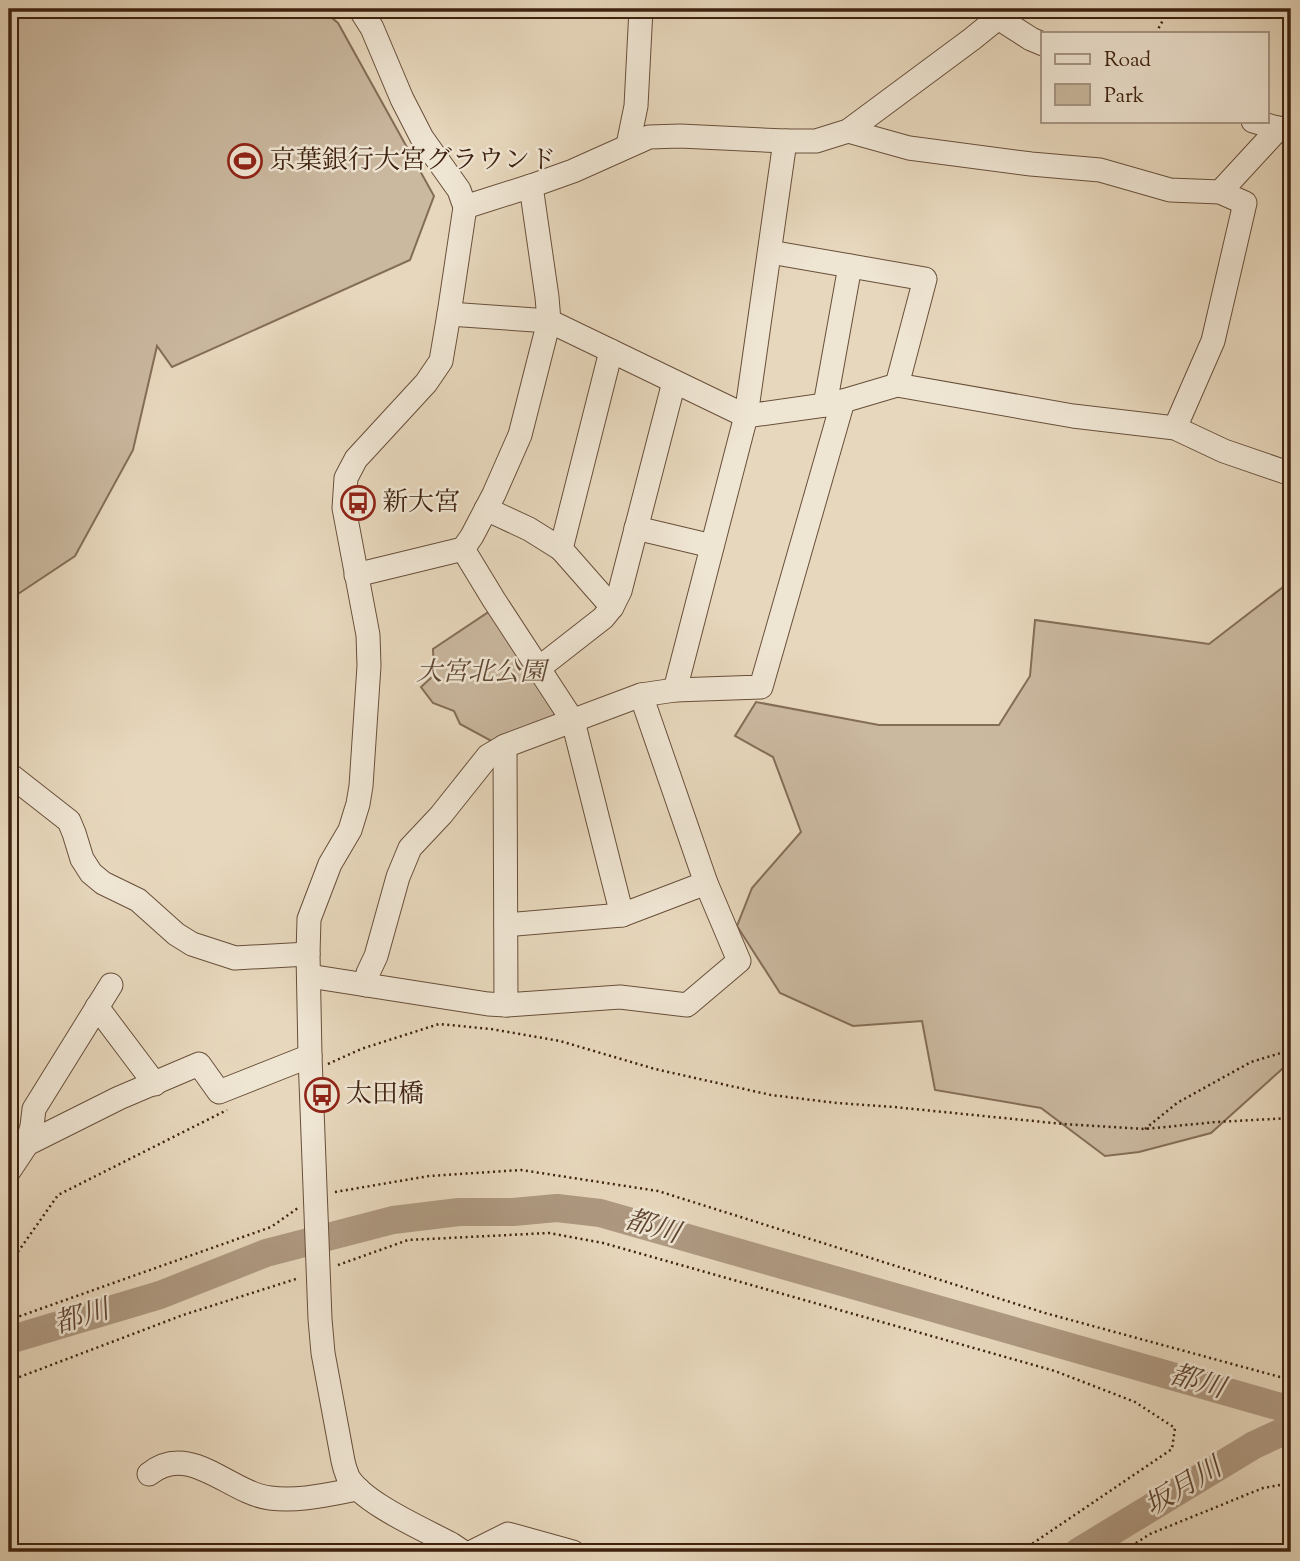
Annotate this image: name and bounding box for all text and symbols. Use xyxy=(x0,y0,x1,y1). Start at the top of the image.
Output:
legend xyxy=(1041,32,1268,122)
text: Road xyxy=(1104,46,1151,76)
text: Park xyxy=(1104,82,1145,112)
sports icon: 京葉銀行大宮グラウンド xyxy=(226,142,264,180)
place label: 京葉銀行大宮グラウンド xyxy=(270,143,556,180)
bus stop icon: 新大宮 xyxy=(339,484,377,522)
place label: 新大宮 xyxy=(382,485,460,522)
park label: 大宮北公園 xyxy=(416,655,550,692)
bus stop icon: 太田橋 xyxy=(303,1076,341,1114)
place label: 太田橋 xyxy=(346,1077,424,1114)
water label: 都川 xyxy=(620,1201,687,1256)
water label: 都川 xyxy=(49,1290,117,1345)
water label: 都川 xyxy=(1165,1356,1232,1411)
water label: 坂月川 xyxy=(1138,1448,1233,1527)

